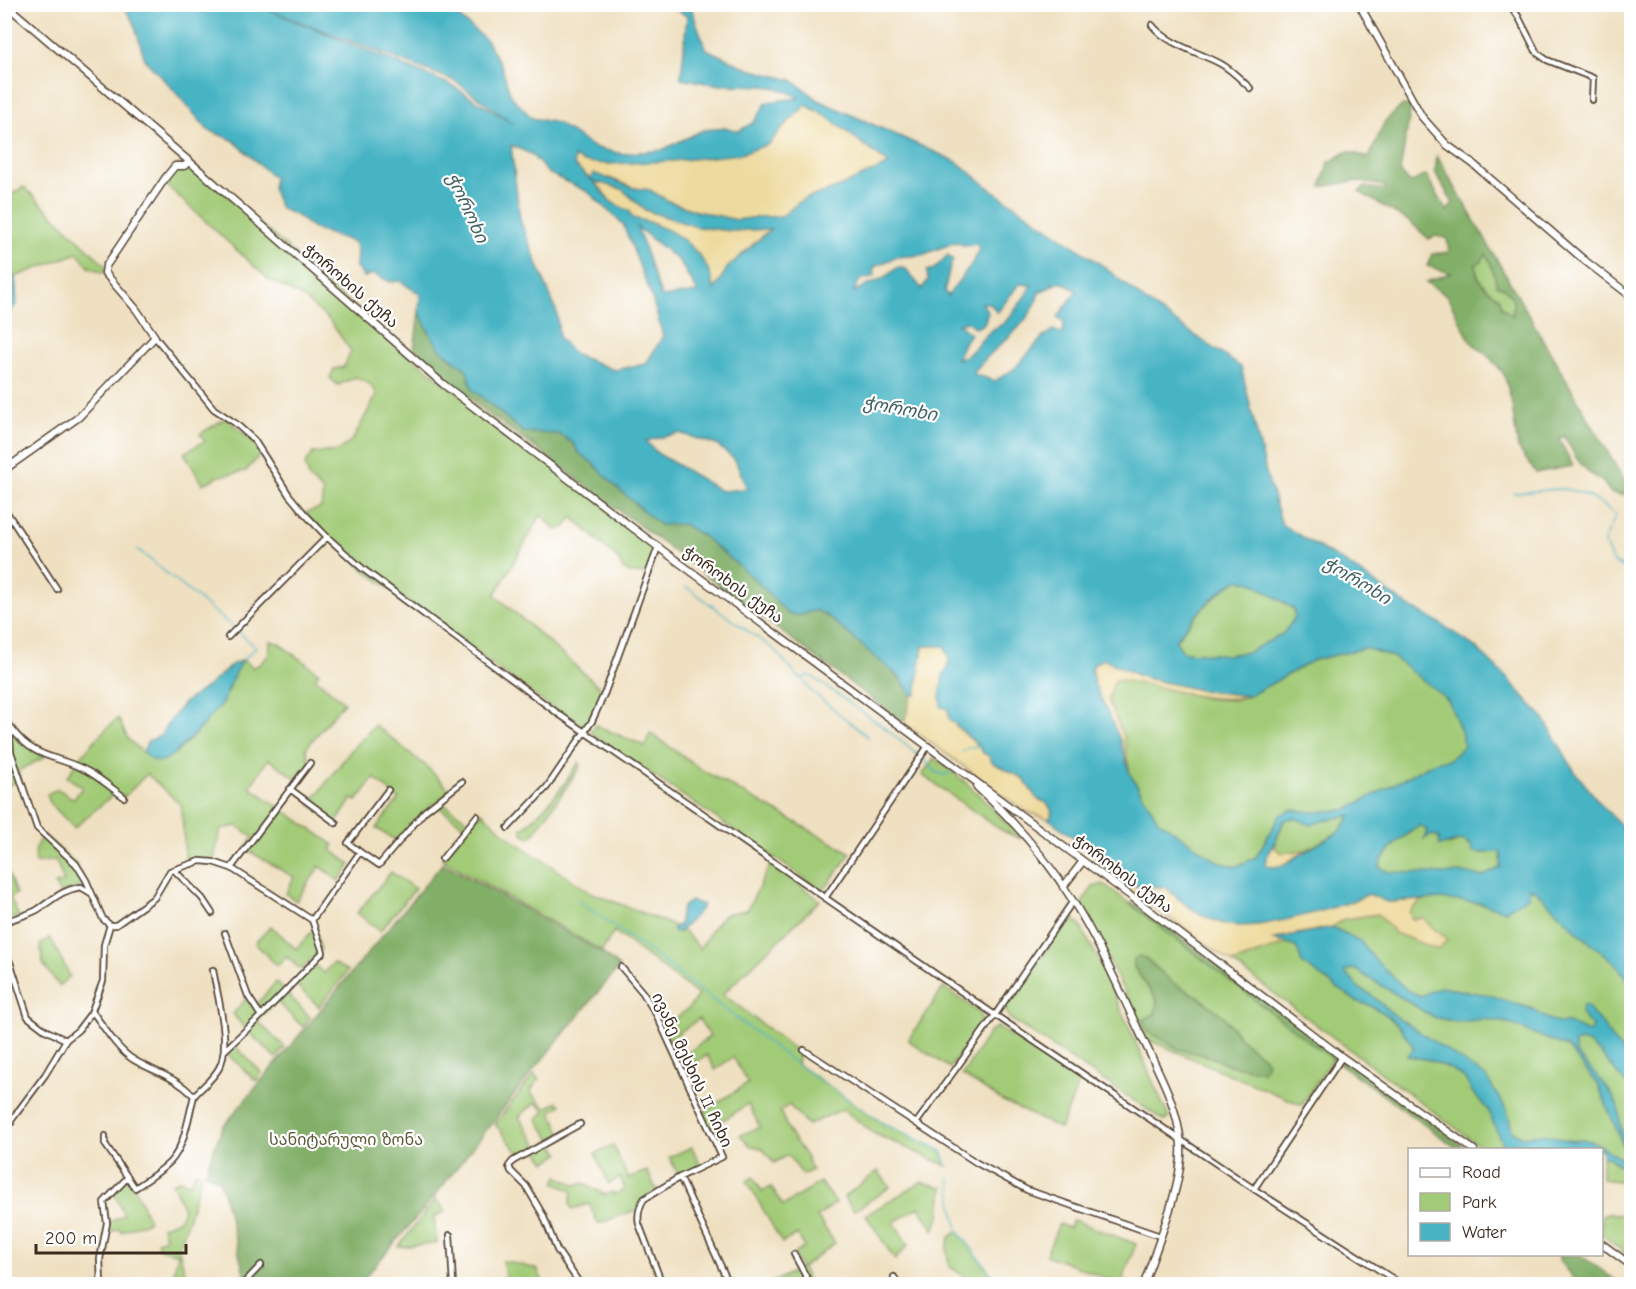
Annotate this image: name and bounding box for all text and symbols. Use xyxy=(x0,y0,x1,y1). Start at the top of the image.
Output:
water label: ჭოროხი xyxy=(442,170,493,247)
street label: ჭოროხის ქუჩა xyxy=(300,240,402,332)
water label: ჭოროხი xyxy=(861,392,939,426)
street label: ჭოროხის ქუჩა xyxy=(680,543,786,627)
water label: ჭოროხი xyxy=(1320,553,1395,610)
street label: ჭოროხის ქუჩა xyxy=(1070,831,1176,917)
street label: ივანე მესხის II ჩიხი xyxy=(648,990,736,1150)
park label: სანიტარული ზონა xyxy=(269,1131,423,1150)
legend xyxy=(1408,1148,1603,1256)
text: Road xyxy=(1462,1162,1501,1183)
text: Park xyxy=(1462,1192,1497,1213)
scale bar xyxy=(36,1217,186,1255)
text: Water xyxy=(1462,1222,1507,1243)
text: 200 m xyxy=(45,1228,97,1249)

